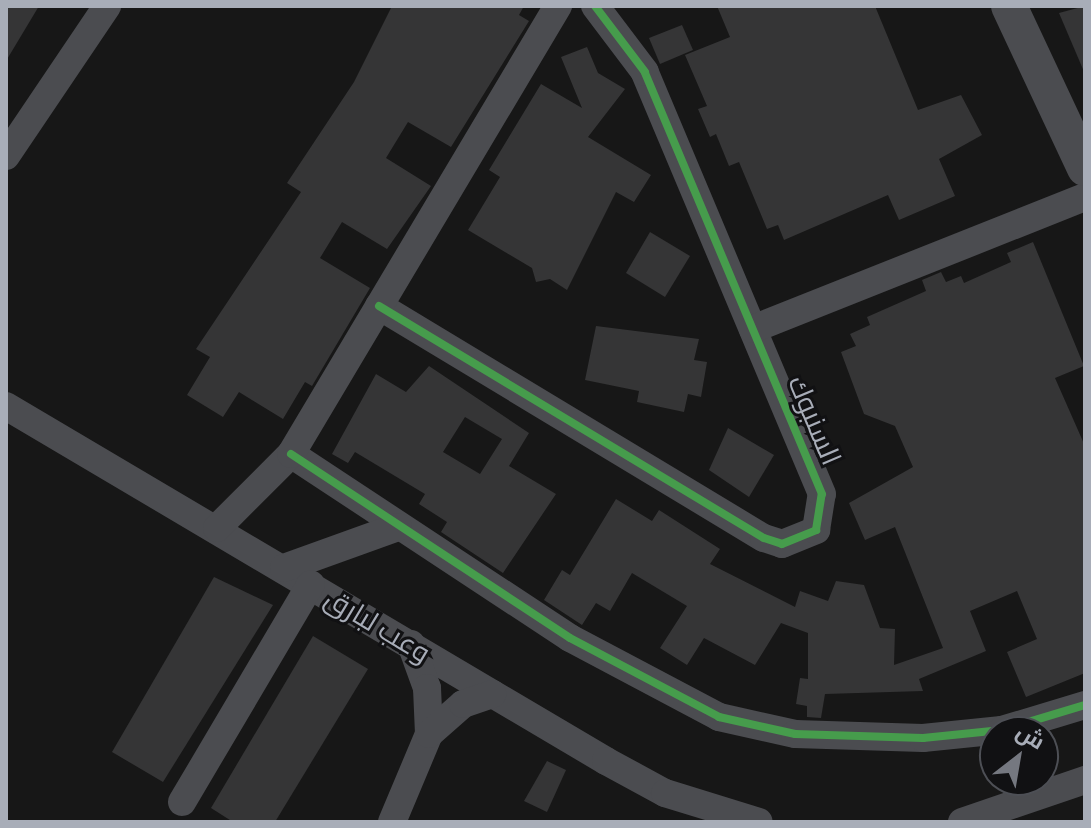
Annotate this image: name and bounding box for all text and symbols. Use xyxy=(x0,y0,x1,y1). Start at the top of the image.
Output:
street label: السنبوك xyxy=(781,370,849,470)
street label: وعب لبارق xyxy=(319,581,437,669)
north arrow xyxy=(979,716,1059,796)
text: ش xyxy=(1012,718,1050,756)

